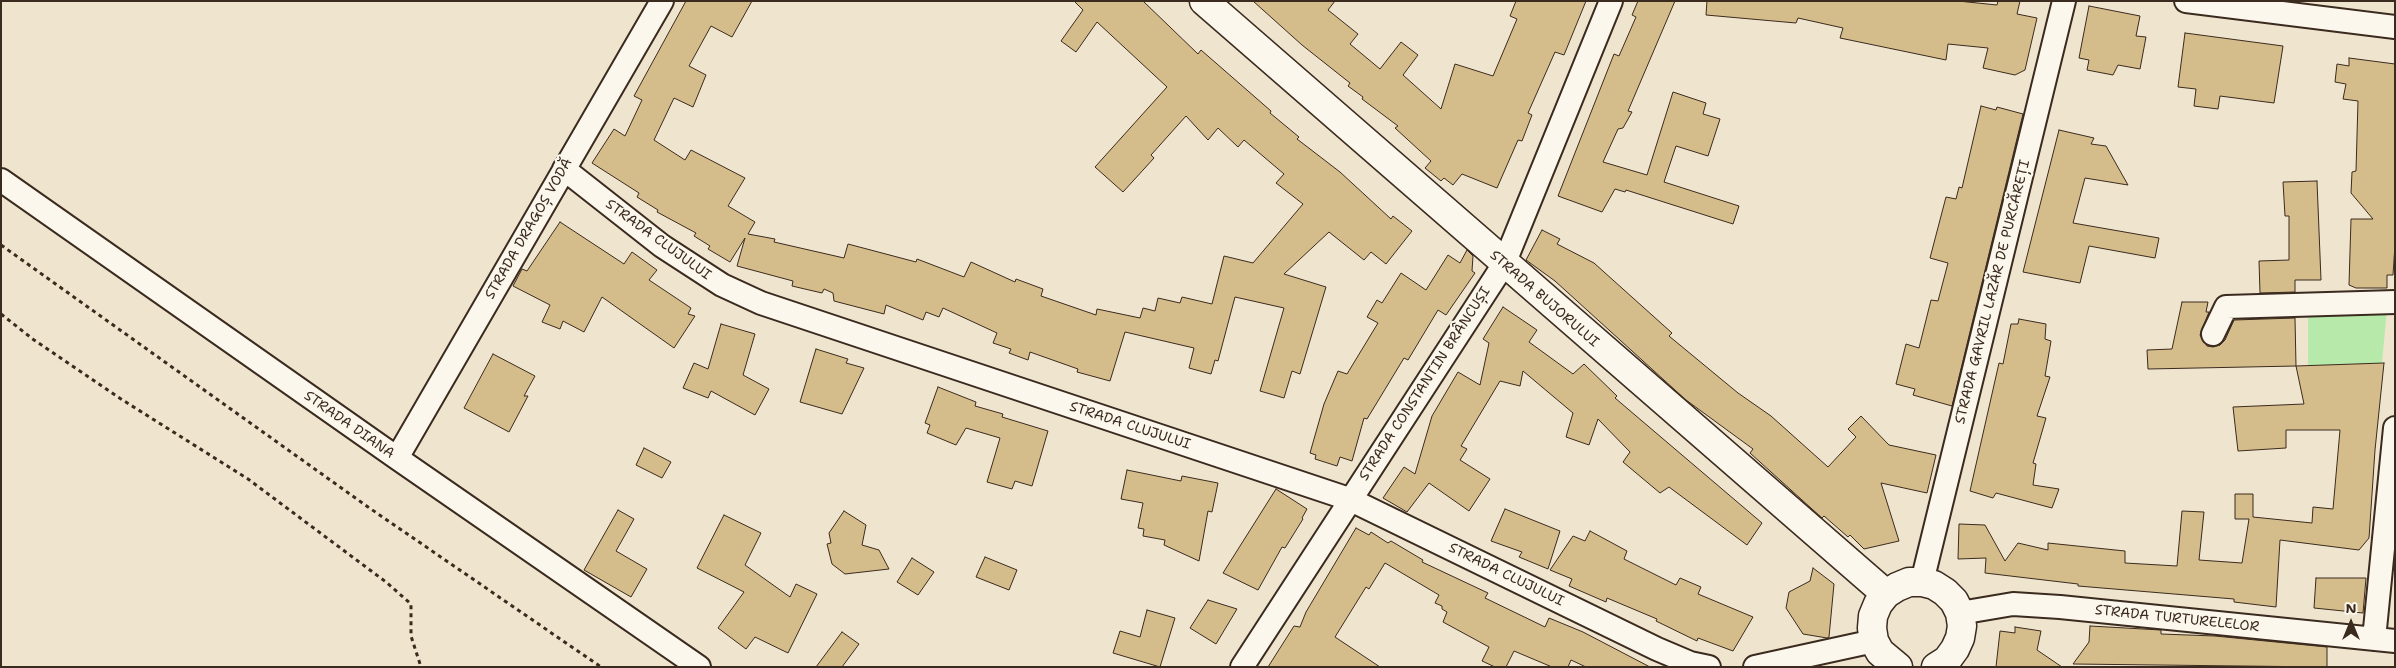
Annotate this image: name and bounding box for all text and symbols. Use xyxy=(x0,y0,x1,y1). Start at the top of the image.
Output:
street label: STRADA DRAGOȘ VODĂ xyxy=(482,156,576,302)
street label: STRADA GAVRIL LAZĂR DE PURCĂREȚI xyxy=(1952,158,2034,426)
street label: STRADA CLUJULUI xyxy=(602,196,714,284)
street label: STRADA BUJORULUI xyxy=(1486,247,1602,351)
street label: STRADA CONSTANTIN BRÂNCUȘI xyxy=(1356,284,1494,484)
street label: STRADA DIANA xyxy=(300,388,398,462)
street label: STRADA CLUJULUI xyxy=(1067,398,1193,454)
street label: STRADA CLUJULUI xyxy=(1446,540,1566,610)
north arrow xyxy=(2326,598,2376,648)
text: N xyxy=(2345,599,2357,617)
street label: STRADA TURTURELELOR xyxy=(2094,602,2260,636)

